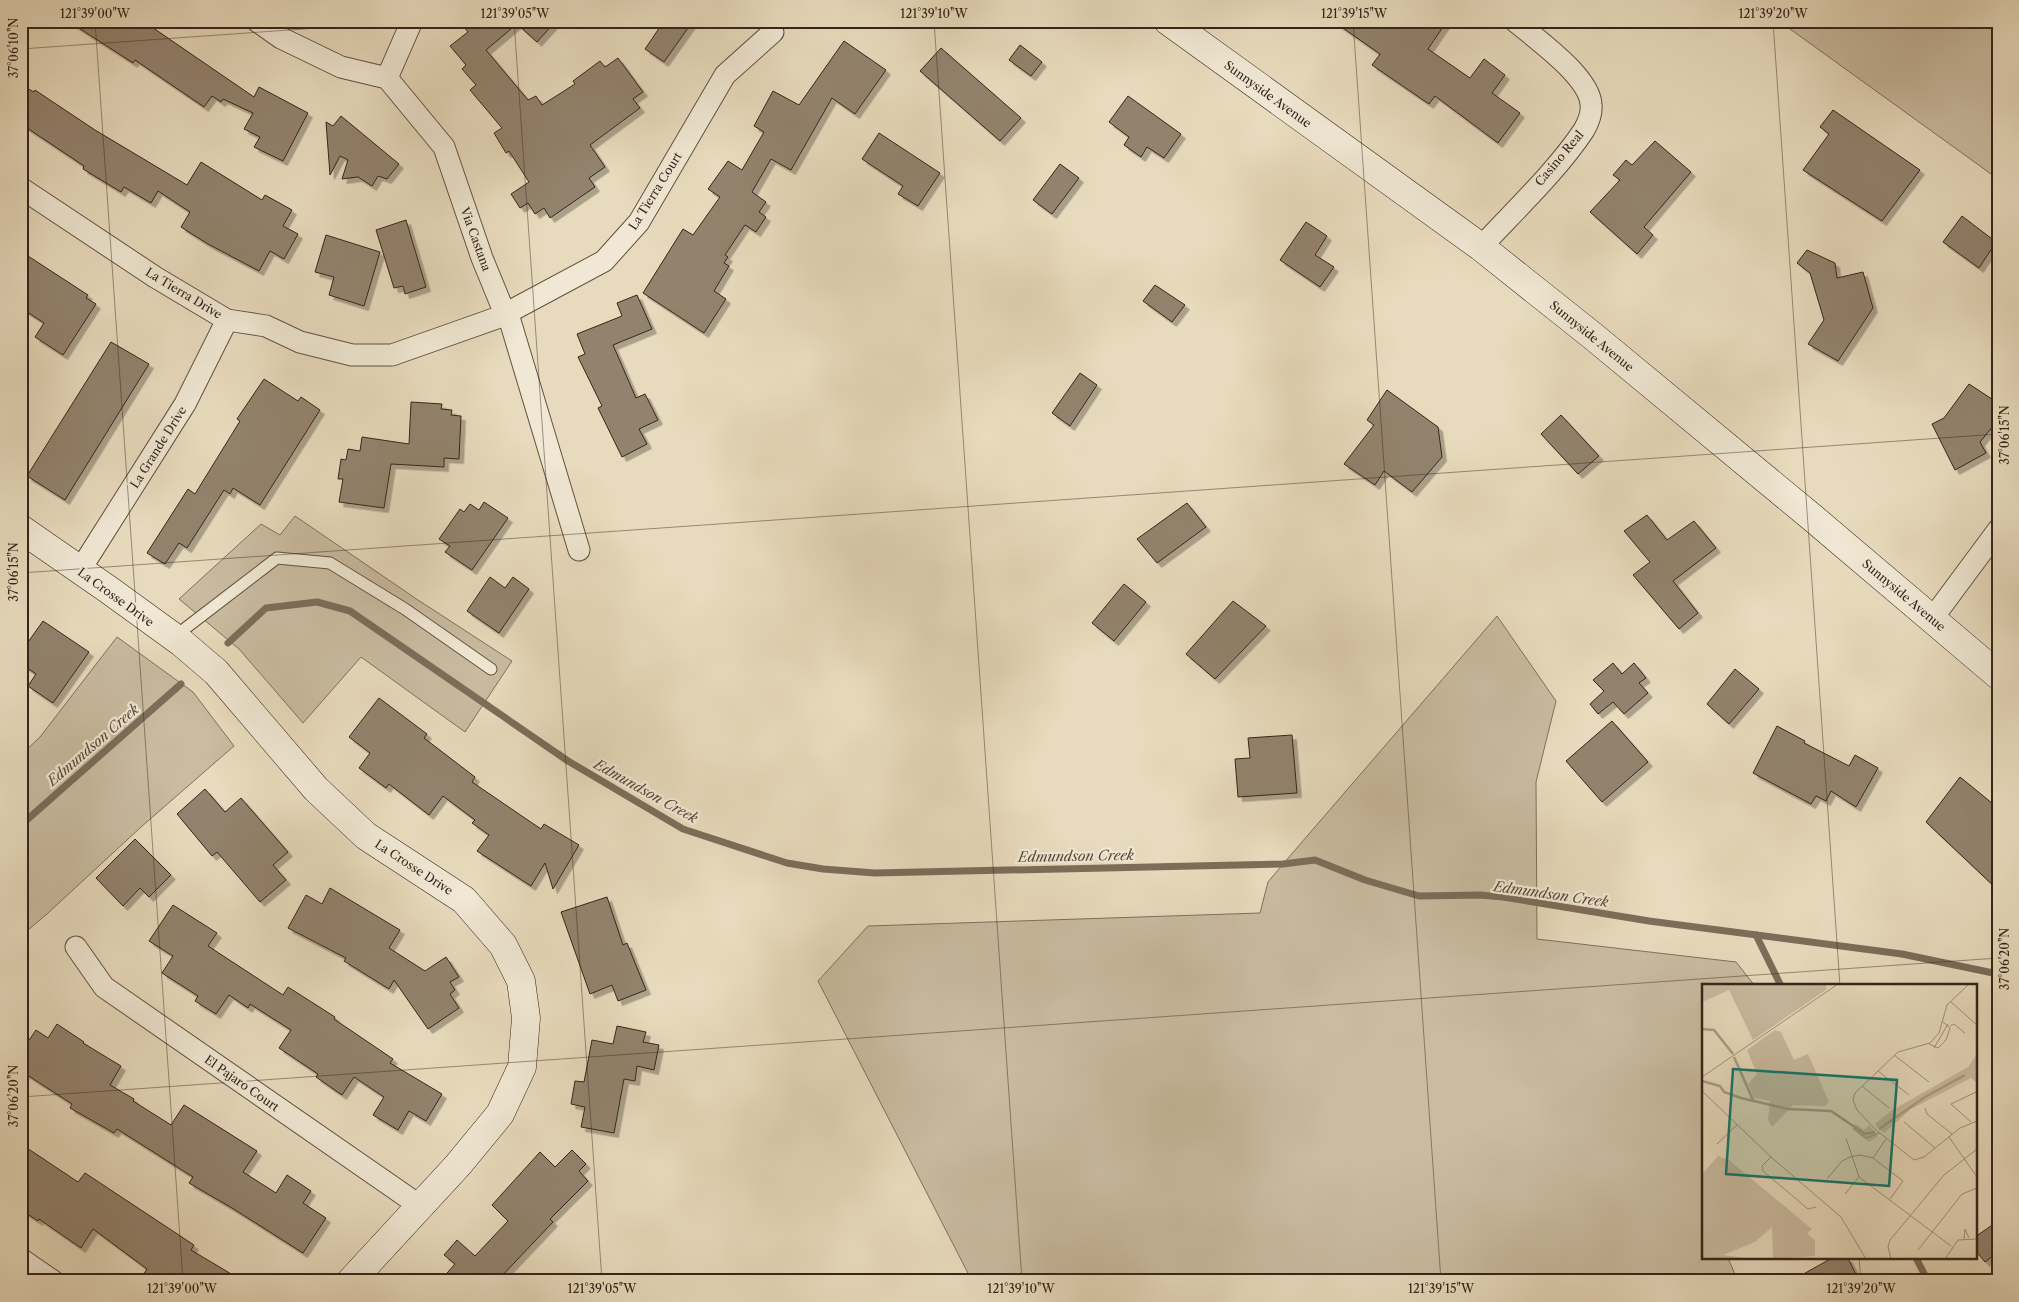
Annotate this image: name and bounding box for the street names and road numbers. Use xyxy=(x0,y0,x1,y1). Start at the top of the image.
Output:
street label: Sunnyside Avenue xyxy=(1222,57,1315,131)
street label: Casino Real xyxy=(1531,127,1587,189)
street label: La Tierra Court xyxy=(625,149,685,233)
street label: Via Castana xyxy=(457,204,495,274)
street label: La Tierra Drive xyxy=(143,264,225,322)
street label: Sunnyside Avenue xyxy=(1547,297,1637,375)
street label: La Grande Drive xyxy=(127,403,189,491)
street label: Sunnyside Avenue xyxy=(1859,556,1949,634)
street label: La Crosse Drive xyxy=(75,564,157,630)
street label: La Crosse Drive xyxy=(372,836,456,898)
street label: El Pajaro Court xyxy=(202,1052,283,1115)

